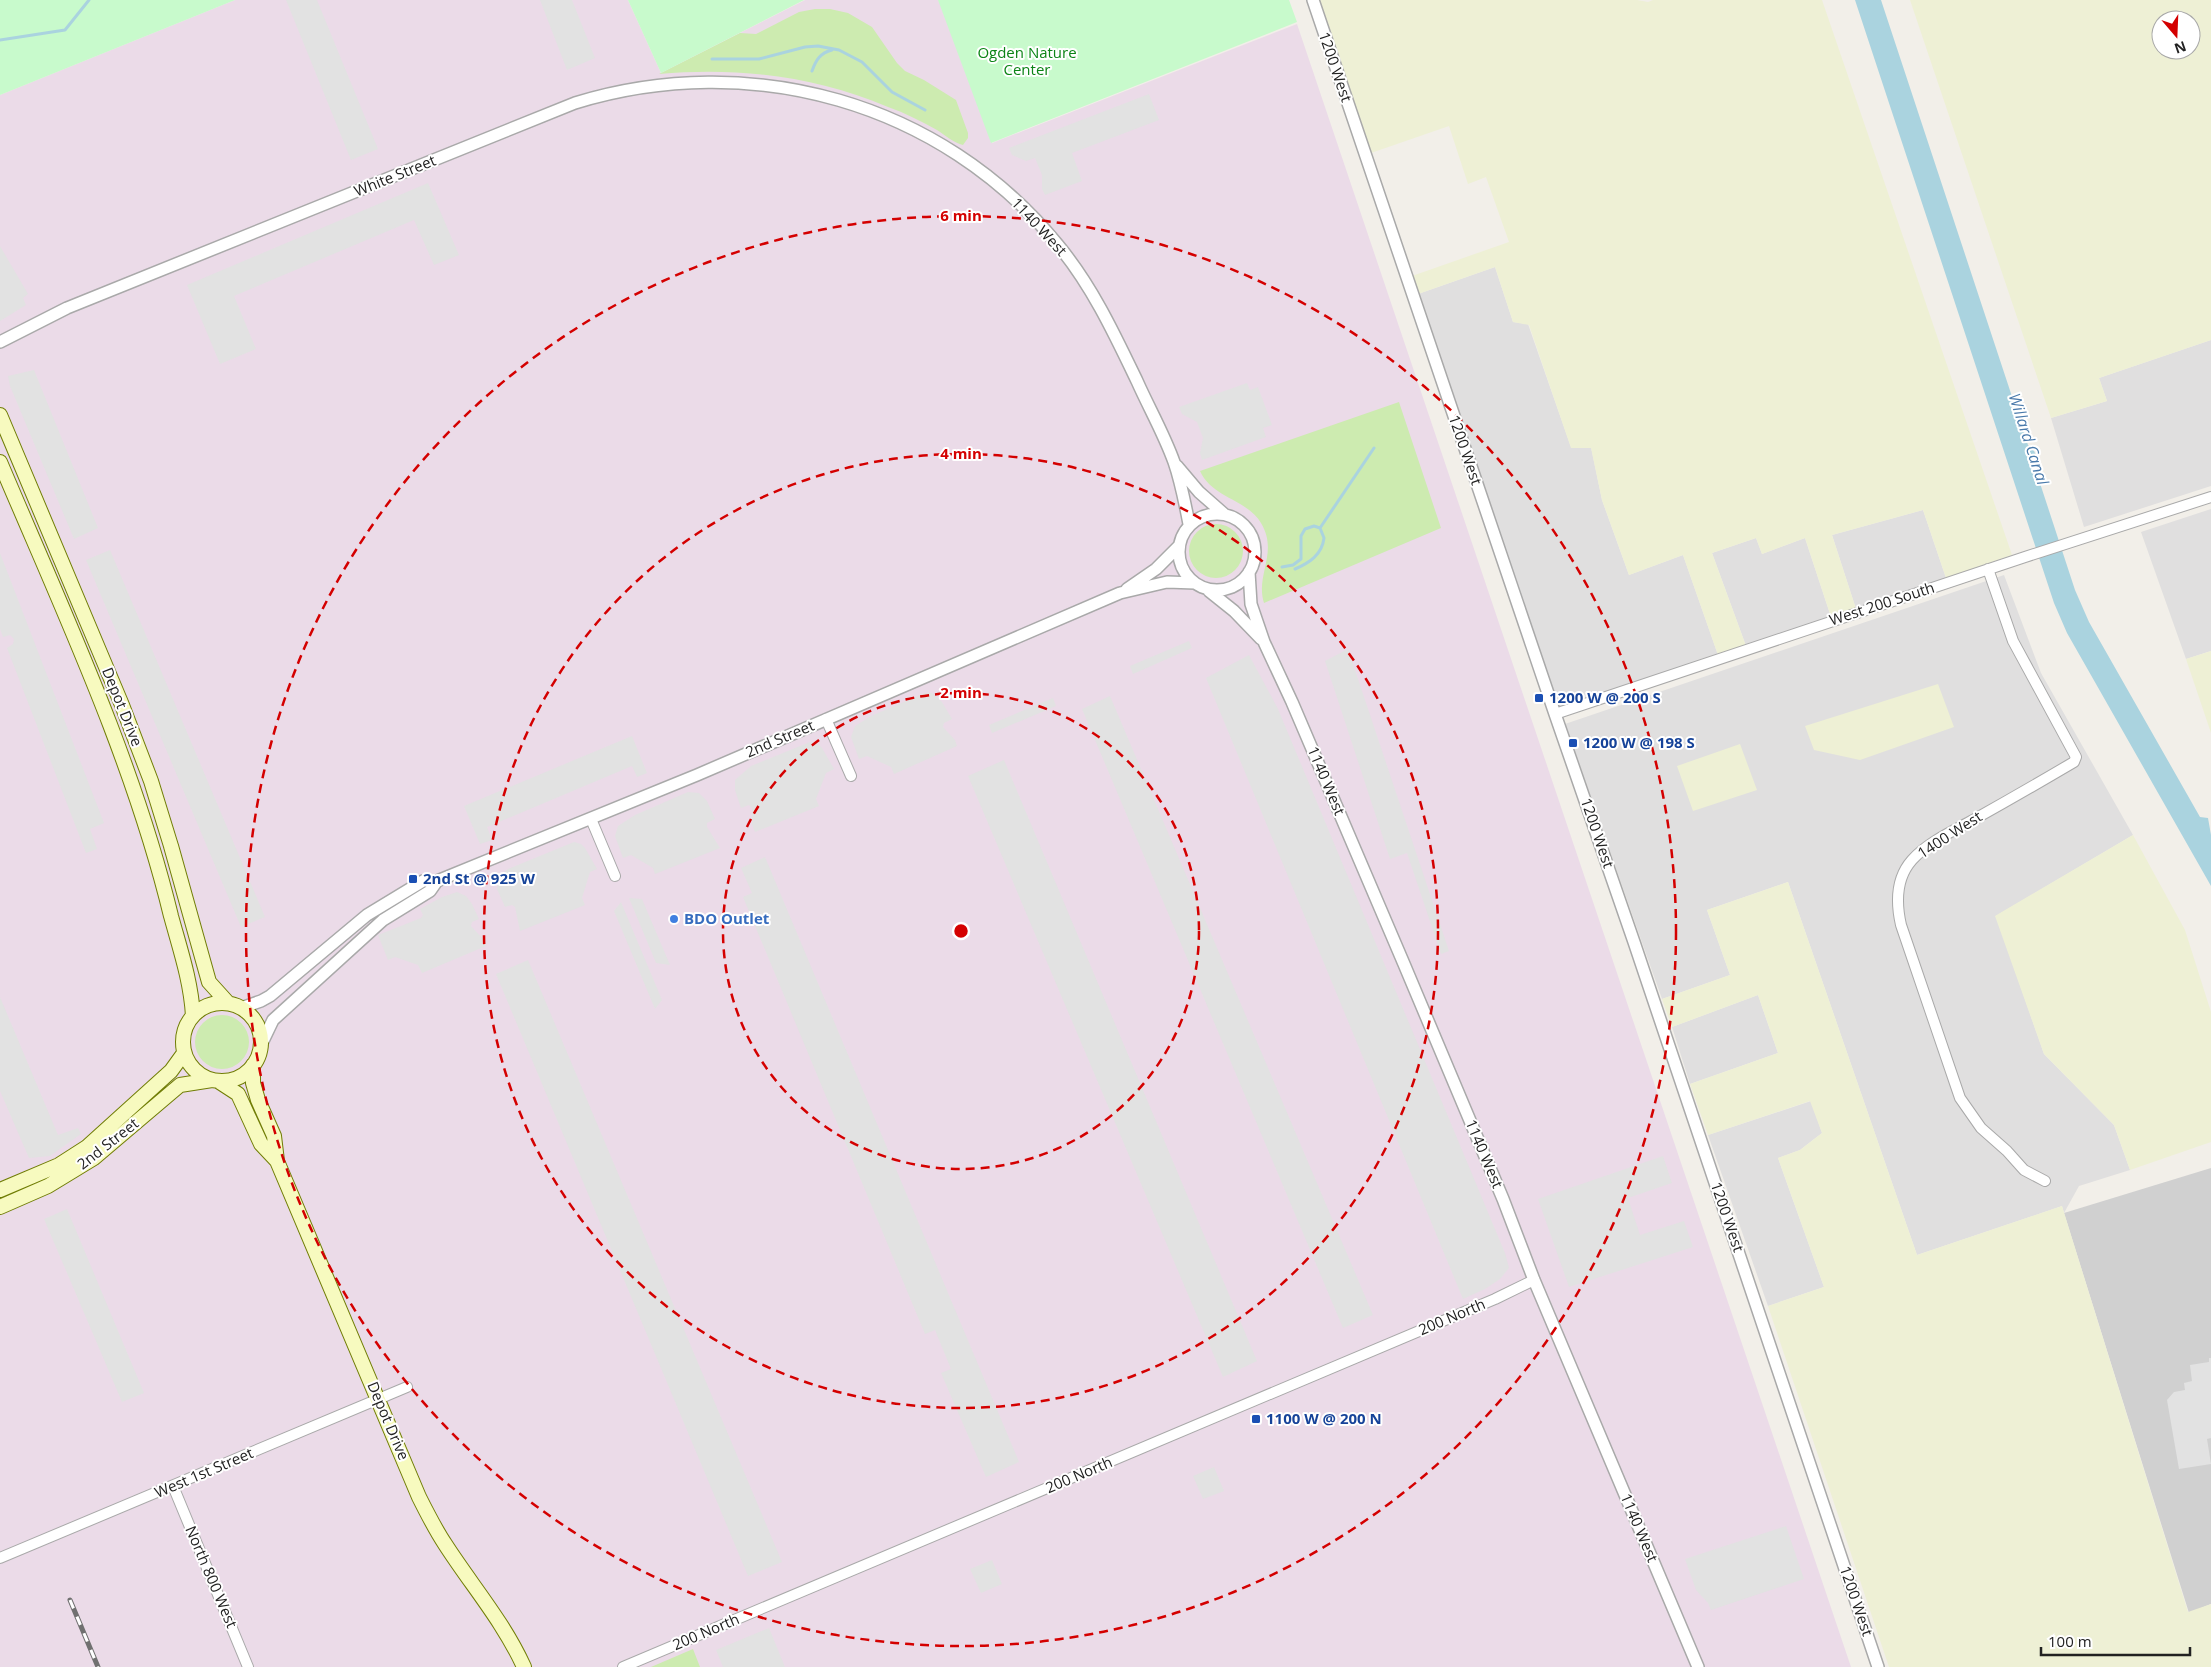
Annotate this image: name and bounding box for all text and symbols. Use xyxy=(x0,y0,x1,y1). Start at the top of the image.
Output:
north arrow xyxy=(2151,10,2201,60)
street label: 1200 West xyxy=(1315,29,1357,104)
text: N xyxy=(2172,37,2189,59)
park label: Ogden Nature Center xyxy=(977,42,1077,79)
street label: White Street xyxy=(351,150,438,201)
street label: 1140 West xyxy=(1008,193,1072,260)
text: 6 min xyxy=(940,205,982,225)
water label: Willard Canal xyxy=(2004,390,2054,489)
street label: 1200 West xyxy=(1445,412,1487,487)
text: 4 min xyxy=(940,443,982,463)
street label: West 200 South xyxy=(1827,577,1937,629)
street label: Depot Drive xyxy=(98,664,148,749)
text: 2 min xyxy=(940,682,982,702)
place label: 1200 W @ 200 S xyxy=(1549,687,1661,707)
marker: 1200 W @ 200 S xyxy=(1533,692,1545,704)
street label: 2nd Street xyxy=(742,715,817,761)
place label: 1200 W @ 198 S xyxy=(1583,732,1695,752)
marker: 1200 W @ 198 S xyxy=(1567,737,1579,749)
street label: 1140 West xyxy=(1303,743,1350,818)
street label: 1200 West xyxy=(1577,795,1619,870)
street label: 1400 West xyxy=(1913,806,1986,862)
place label: 2nd St @ 925 W xyxy=(423,868,535,888)
marker: 2nd St @ 925 W xyxy=(407,873,419,885)
place label: BDO Outlet xyxy=(684,908,770,928)
marker: BDO Outlet xyxy=(668,913,680,925)
centre of rings xyxy=(952,922,970,940)
street label: 2nd Street xyxy=(73,1113,142,1173)
street label: 1140 West xyxy=(1461,1116,1508,1191)
street label: 1200 West xyxy=(1707,1179,1749,1254)
street label: 200 North xyxy=(1415,1293,1488,1339)
street label: Depot Drive xyxy=(363,1378,414,1463)
place label: 1100 W @ 200 N xyxy=(1266,1408,1382,1428)
marker: 1100 W @ 200 N xyxy=(1250,1413,1262,1425)
street label: West 1st Street xyxy=(151,1442,256,1502)
street label: 200 North xyxy=(1042,1451,1115,1497)
street label: 1140 West xyxy=(1616,1490,1663,1565)
street label: North 800 West xyxy=(181,1522,242,1631)
street label: 1200 West xyxy=(1836,1563,1878,1638)
street label: 200 North xyxy=(669,1608,742,1654)
scale bar xyxy=(2041,1624,2190,1656)
text: 100 m xyxy=(2048,1631,2092,1651)

